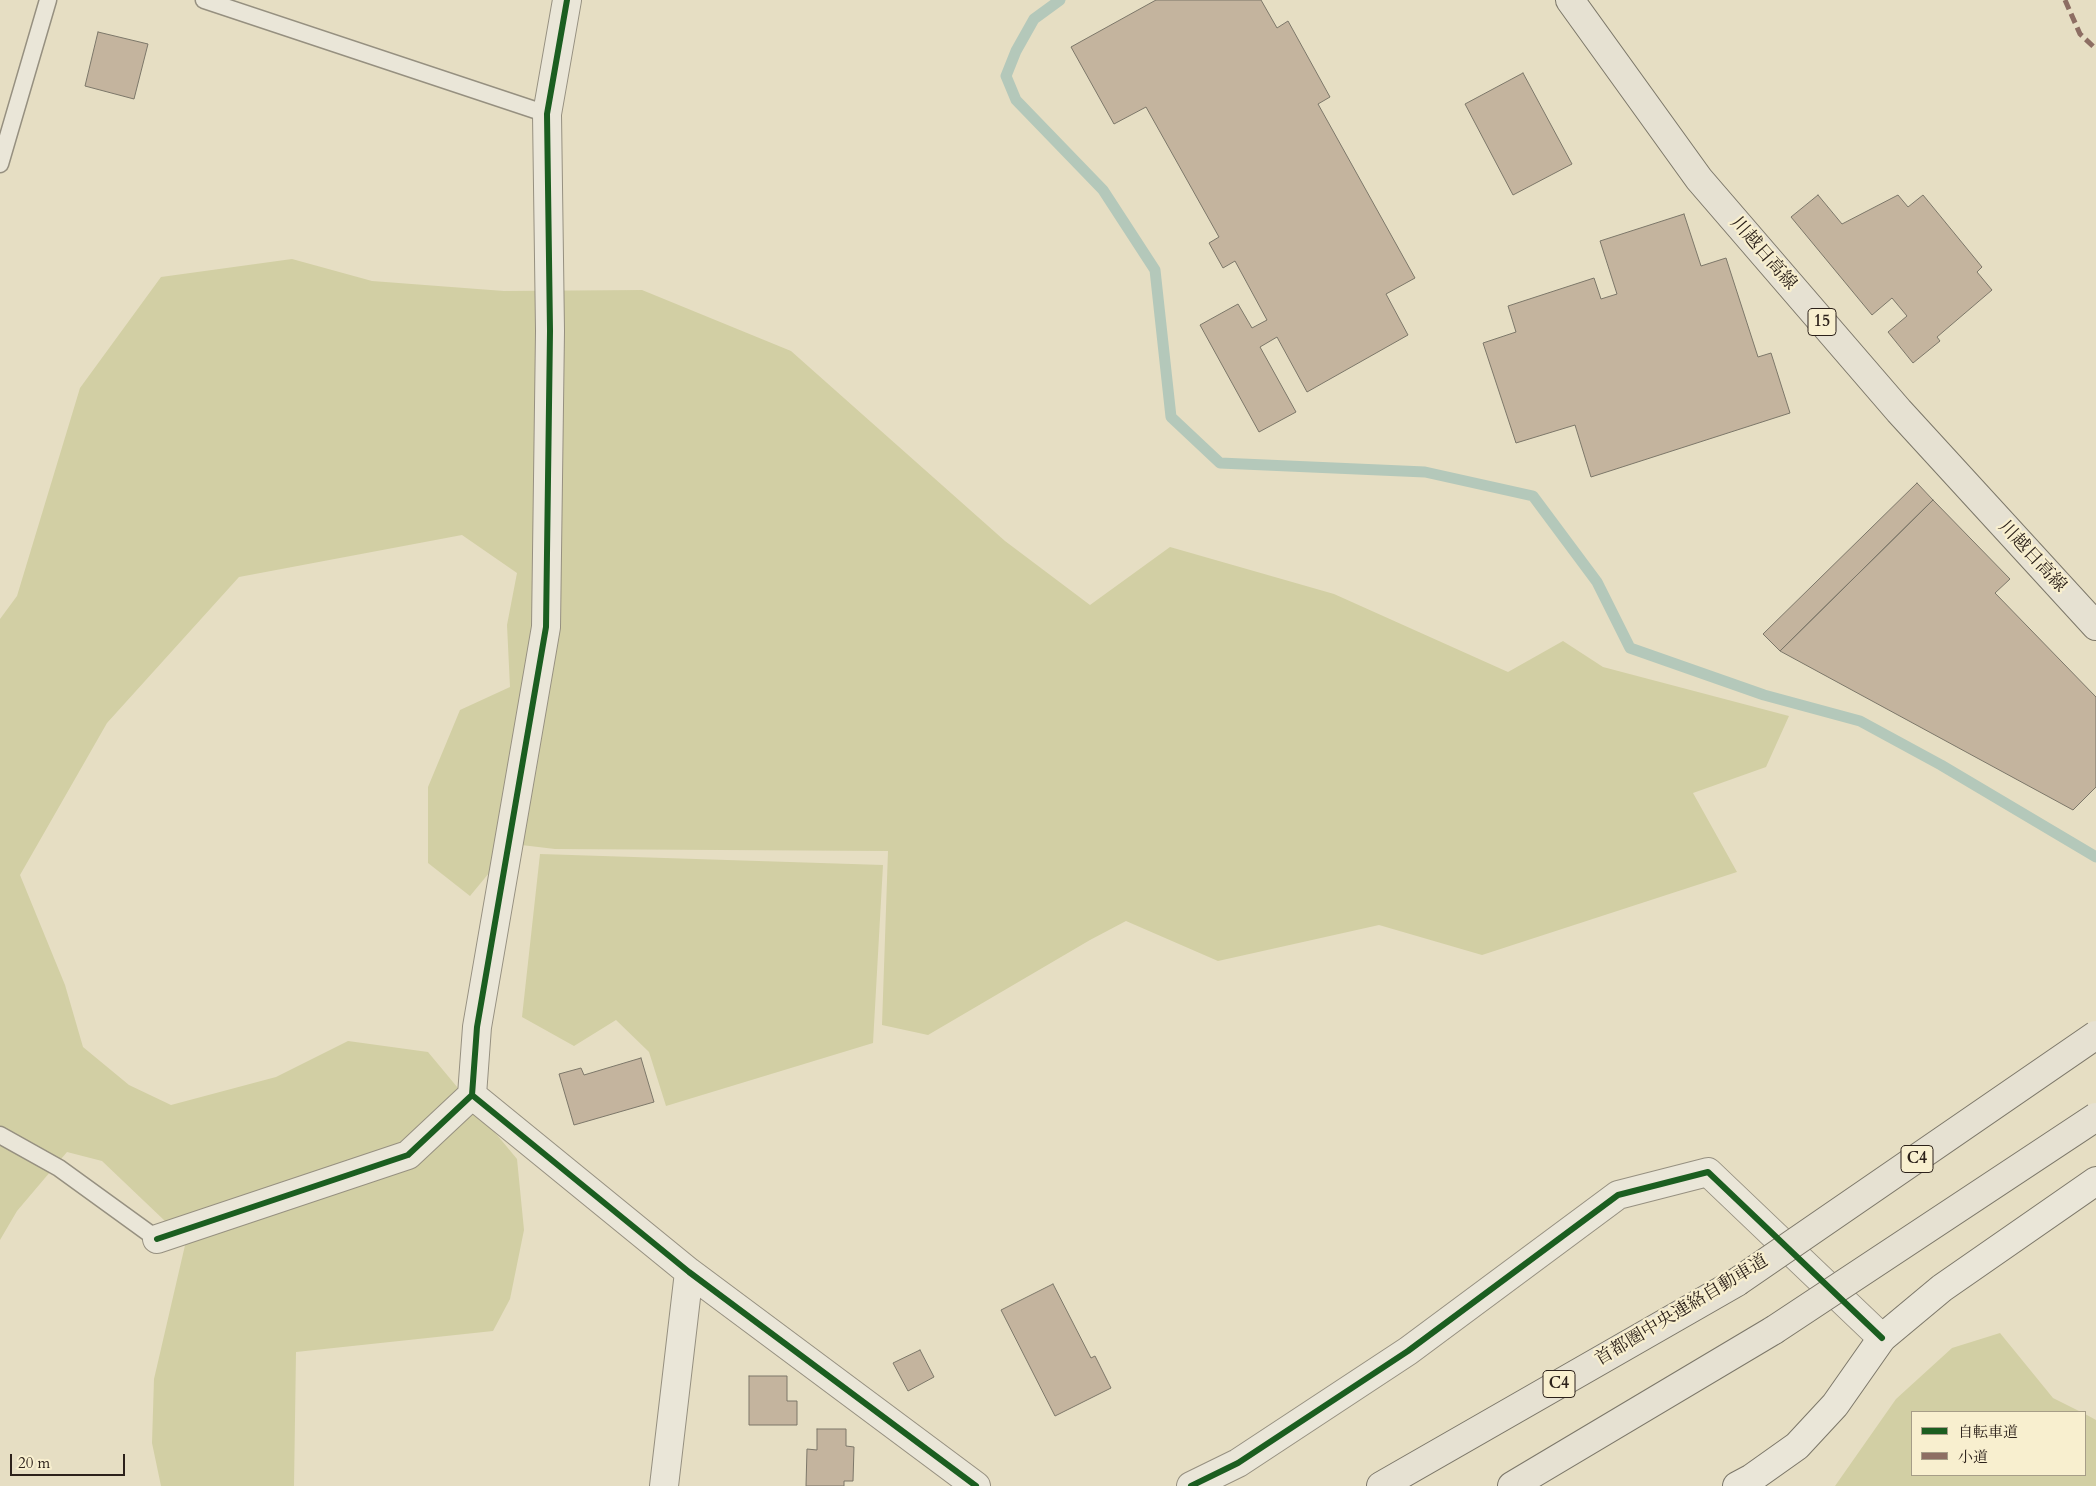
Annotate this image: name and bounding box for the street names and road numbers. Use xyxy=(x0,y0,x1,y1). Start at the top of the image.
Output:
street label: 川越日高線 xyxy=(1725,213,1801,295)
road number: 15 xyxy=(1808,308,1836,336)
street label: 川越日高線 xyxy=(1993,517,2071,597)
road number: C4 xyxy=(1901,1146,1933,1172)
street label: 首都圏中央連絡自動車道 xyxy=(1592,1251,1772,1371)
road number: C4 xyxy=(1543,1370,1575,1398)

